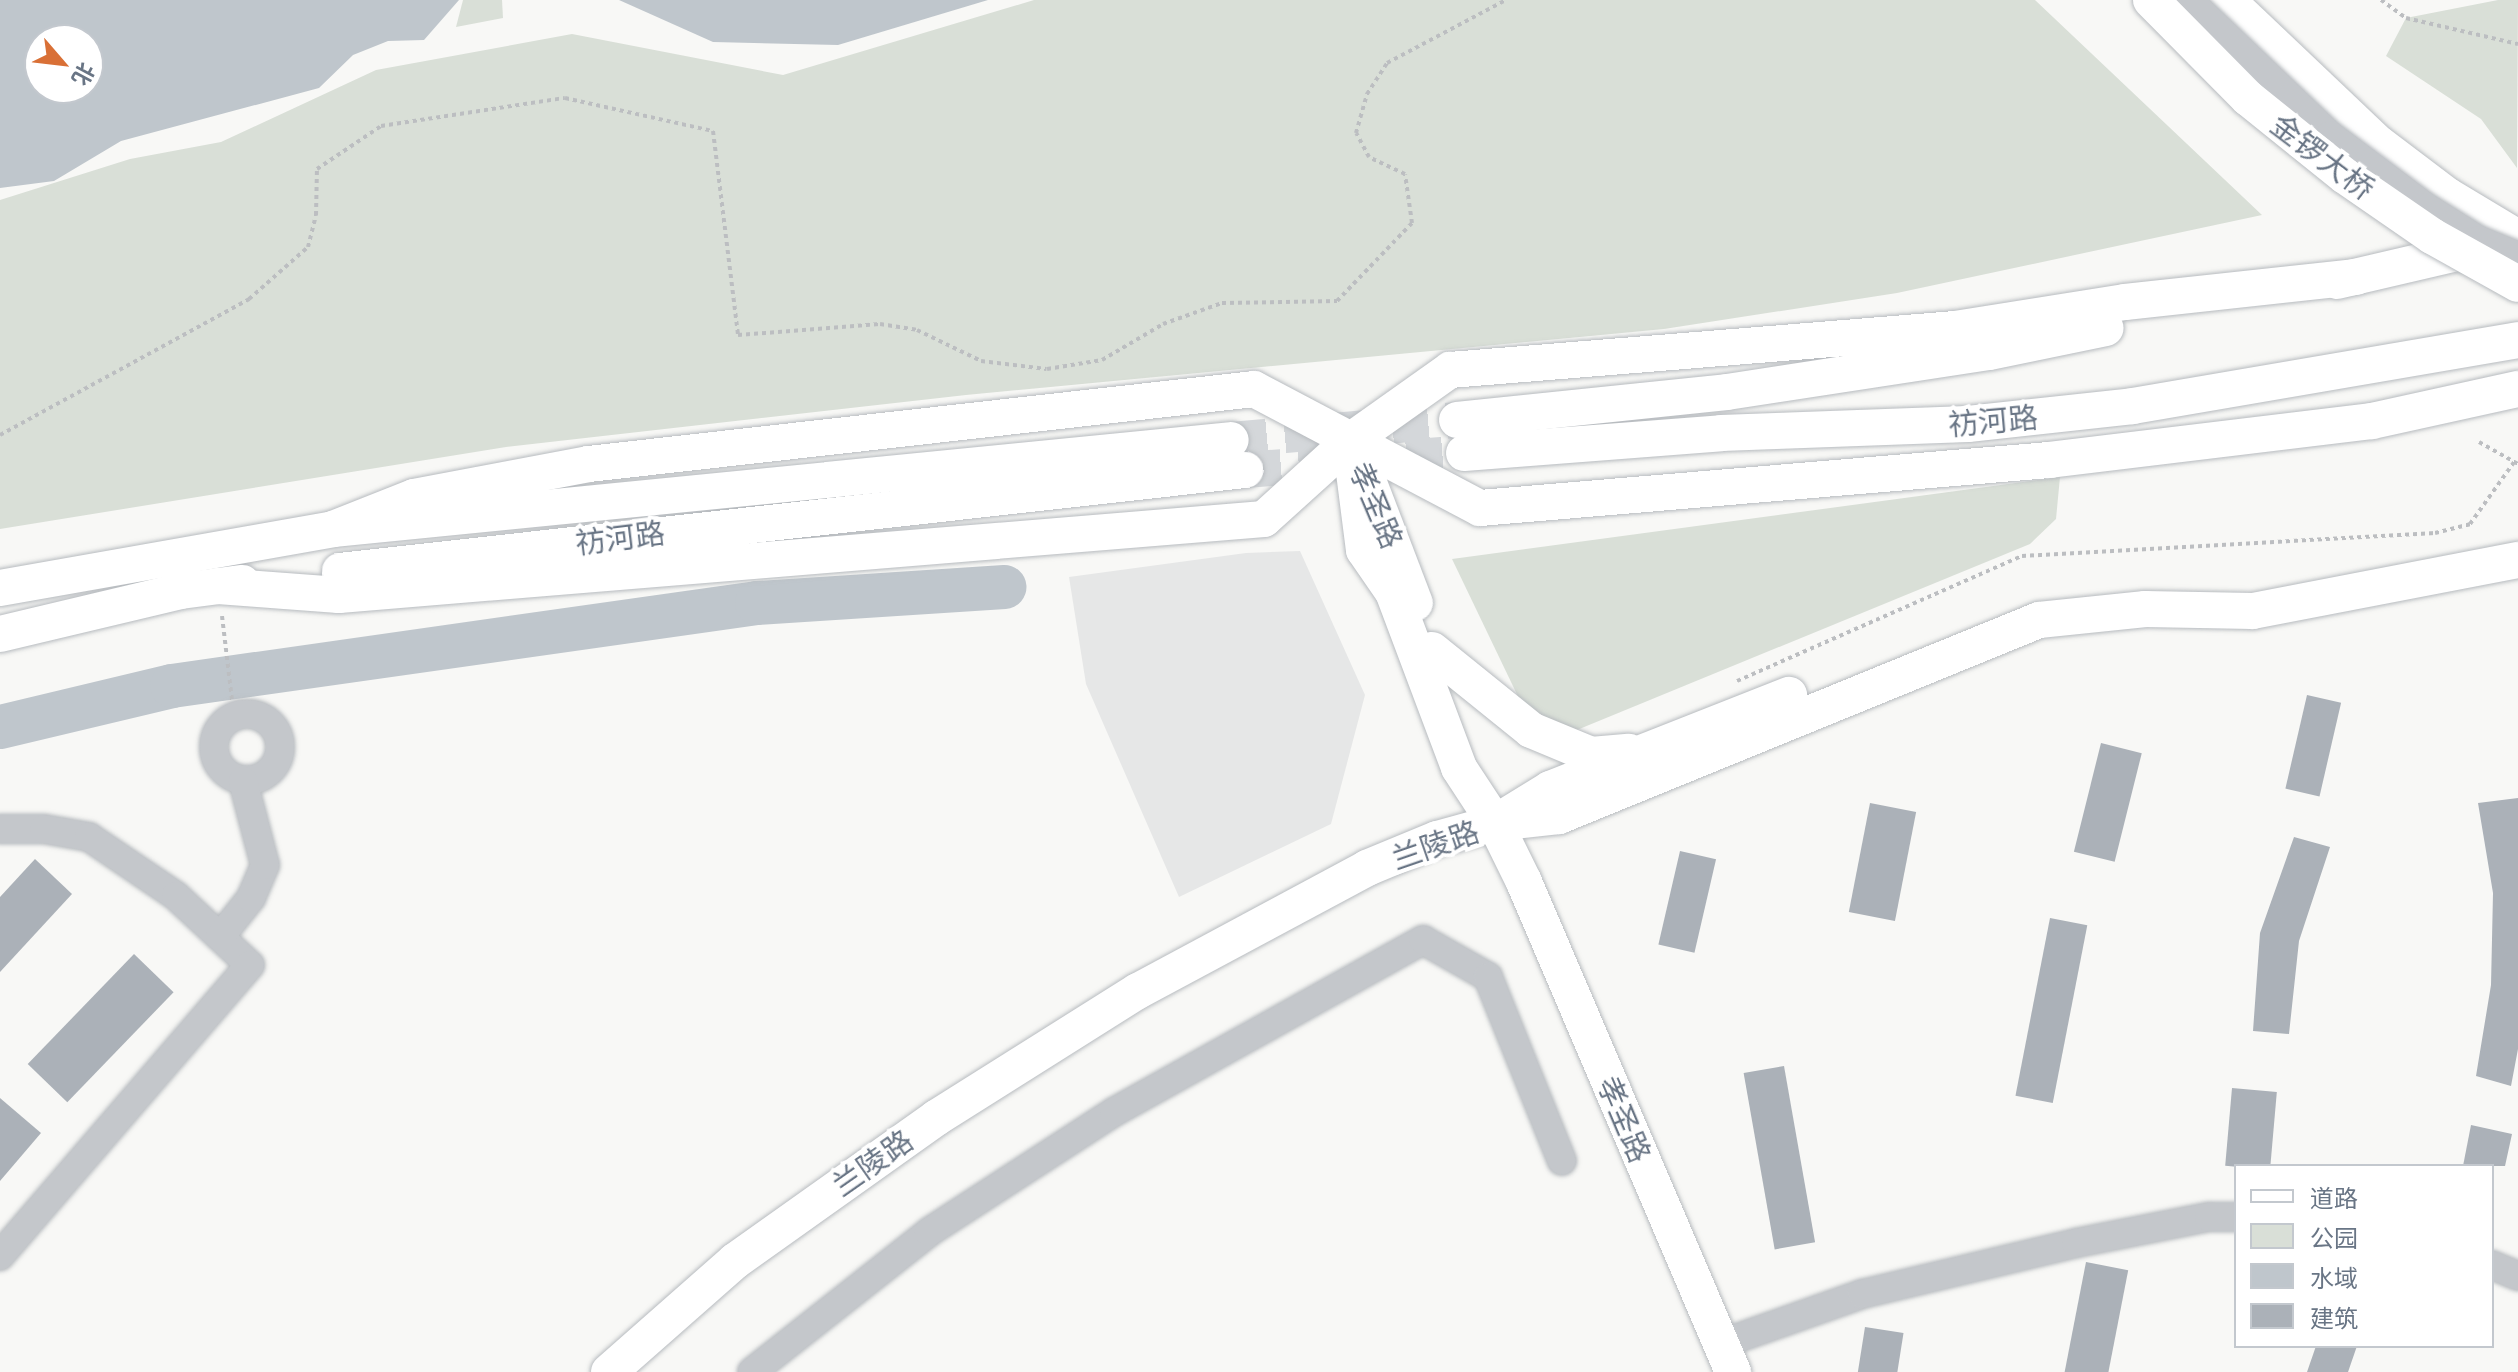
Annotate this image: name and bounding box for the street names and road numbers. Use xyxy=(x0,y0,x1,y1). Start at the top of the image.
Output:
street label: 金锣大桥 xyxy=(2264,106,2382,206)
street label: 祊河路 xyxy=(1947,398,2039,442)
street label: 孝圣路 xyxy=(1343,457,1411,553)
street label: 祊河路 xyxy=(573,514,667,560)
street label: 兰陵路 xyxy=(1387,812,1483,876)
street label: 孝圣路 xyxy=(1591,1071,1659,1167)
street label: 兰陵路 xyxy=(825,1121,919,1203)

